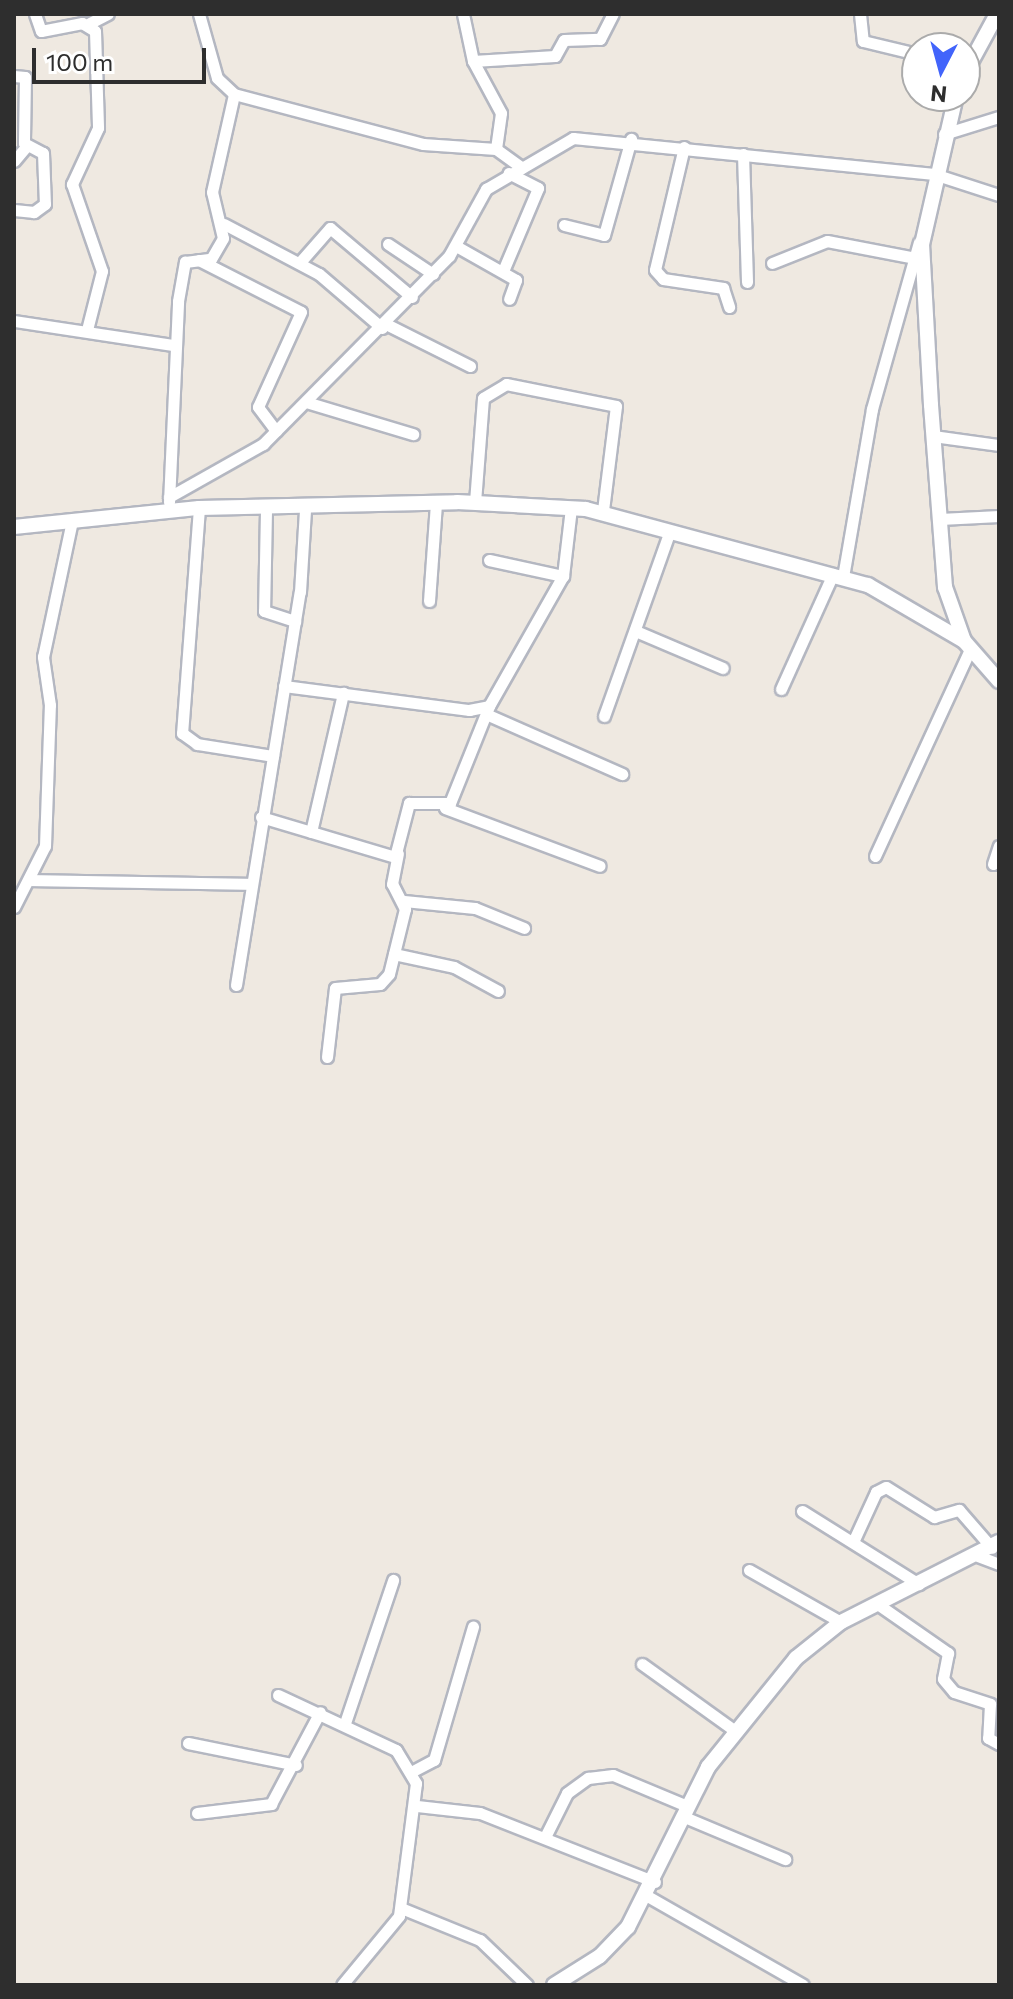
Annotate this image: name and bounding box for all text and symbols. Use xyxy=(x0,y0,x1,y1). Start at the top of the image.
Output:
scale bar xyxy=(36,32,210,82)
north arrow xyxy=(901,32,981,112)
text: 100 m xyxy=(46,47,113,76)
text: N xyxy=(929,80,948,109)

